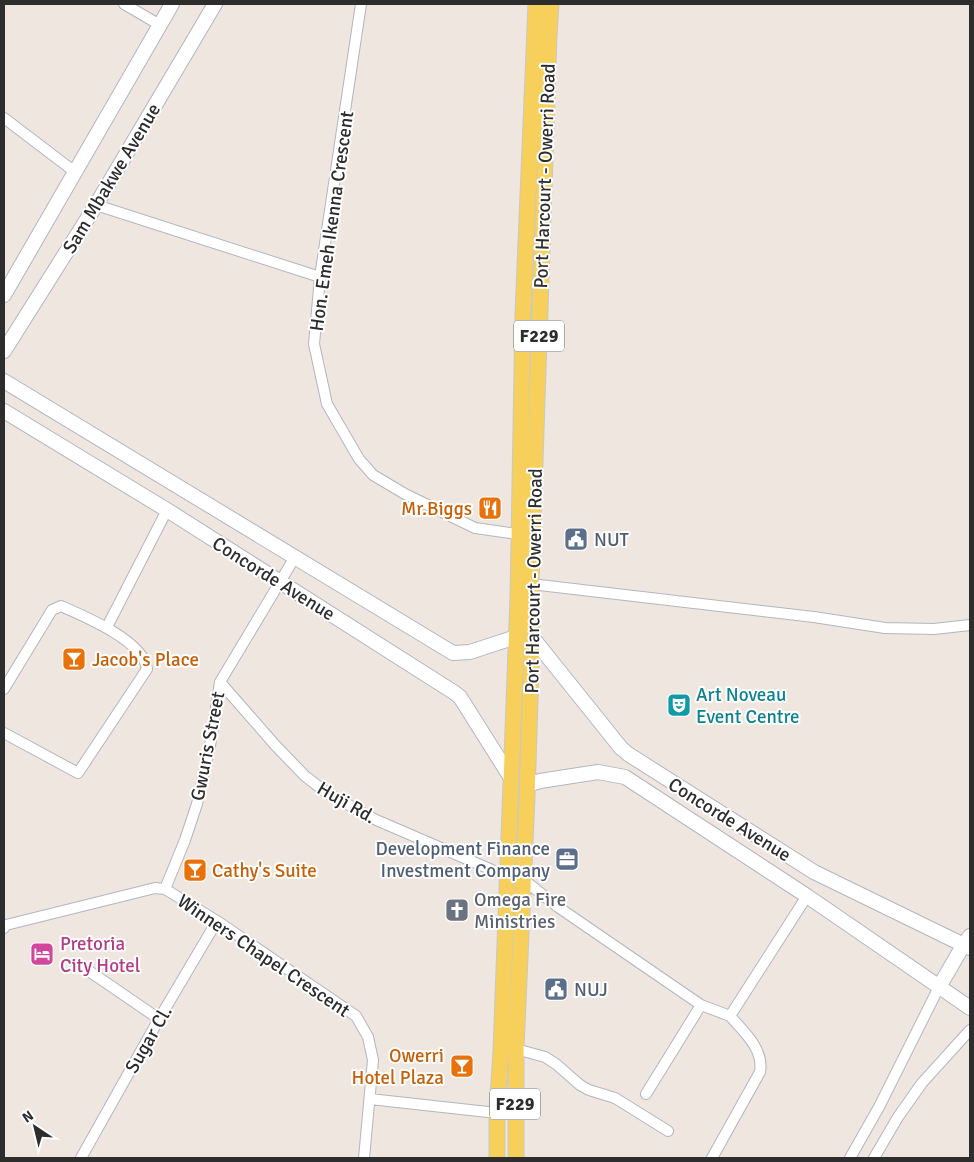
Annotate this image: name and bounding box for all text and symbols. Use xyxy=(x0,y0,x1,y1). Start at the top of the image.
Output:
street label: Port Harcourt - Owerri Road xyxy=(529,63,561,289)
street label: Sam Mbakwe Avenue xyxy=(58,99,166,258)
street label: Hon. Emeh Ikenna Crescent xyxy=(305,109,359,333)
road number: F229 xyxy=(514,321,564,352)
street label: Port Harcourt - Owerri Road xyxy=(520,468,548,694)
restaurant icon: Mr.Biggs xyxy=(477,495,503,521)
place label: Mr.Biggs xyxy=(401,497,472,521)
public building icon: NUT xyxy=(563,526,589,552)
place label: NUT xyxy=(594,528,630,552)
street label: Concorde Avenue xyxy=(208,531,339,626)
bar icon: Jacob's Place xyxy=(61,646,87,672)
place label: Jacob's Place xyxy=(92,648,199,672)
place label: Art Noveau Event Centre xyxy=(696,683,800,729)
street label: Gwuris Street xyxy=(186,689,230,803)
theatre icon: Art Noveau Event Centre xyxy=(666,692,692,718)
street label: Concorde Avenue xyxy=(664,772,795,867)
street label: Huji Rd. xyxy=(313,776,380,829)
place label: Development Finance Investment Company xyxy=(376,837,550,883)
office icon: Development Finance Investment Company xyxy=(554,846,580,872)
bar icon: Cathy's Suite xyxy=(182,857,208,883)
place label: Cathy's Suite xyxy=(212,859,317,883)
place label: Omega Fire Ministries xyxy=(474,888,566,934)
street label: Winners Chapel Crescent xyxy=(173,889,355,1023)
church icon: Omega Fire Ministries xyxy=(444,897,470,923)
place label: Pretoria City Hotel xyxy=(60,932,140,978)
hotel icon: Pretoria City Hotel xyxy=(29,941,55,967)
public building icon: NUJ xyxy=(543,976,569,1002)
place label: NUJ xyxy=(574,978,608,1002)
street label: Sugar Cl. xyxy=(120,1002,178,1077)
place label: Owerri Hotel Plaza xyxy=(352,1044,444,1090)
bar icon: Owerri Hotel Plaza xyxy=(449,1053,475,1079)
road number: F229 xyxy=(490,1088,540,1120)
north arrow xyxy=(10,1102,60,1152)
text: N xyxy=(19,1107,37,1127)

